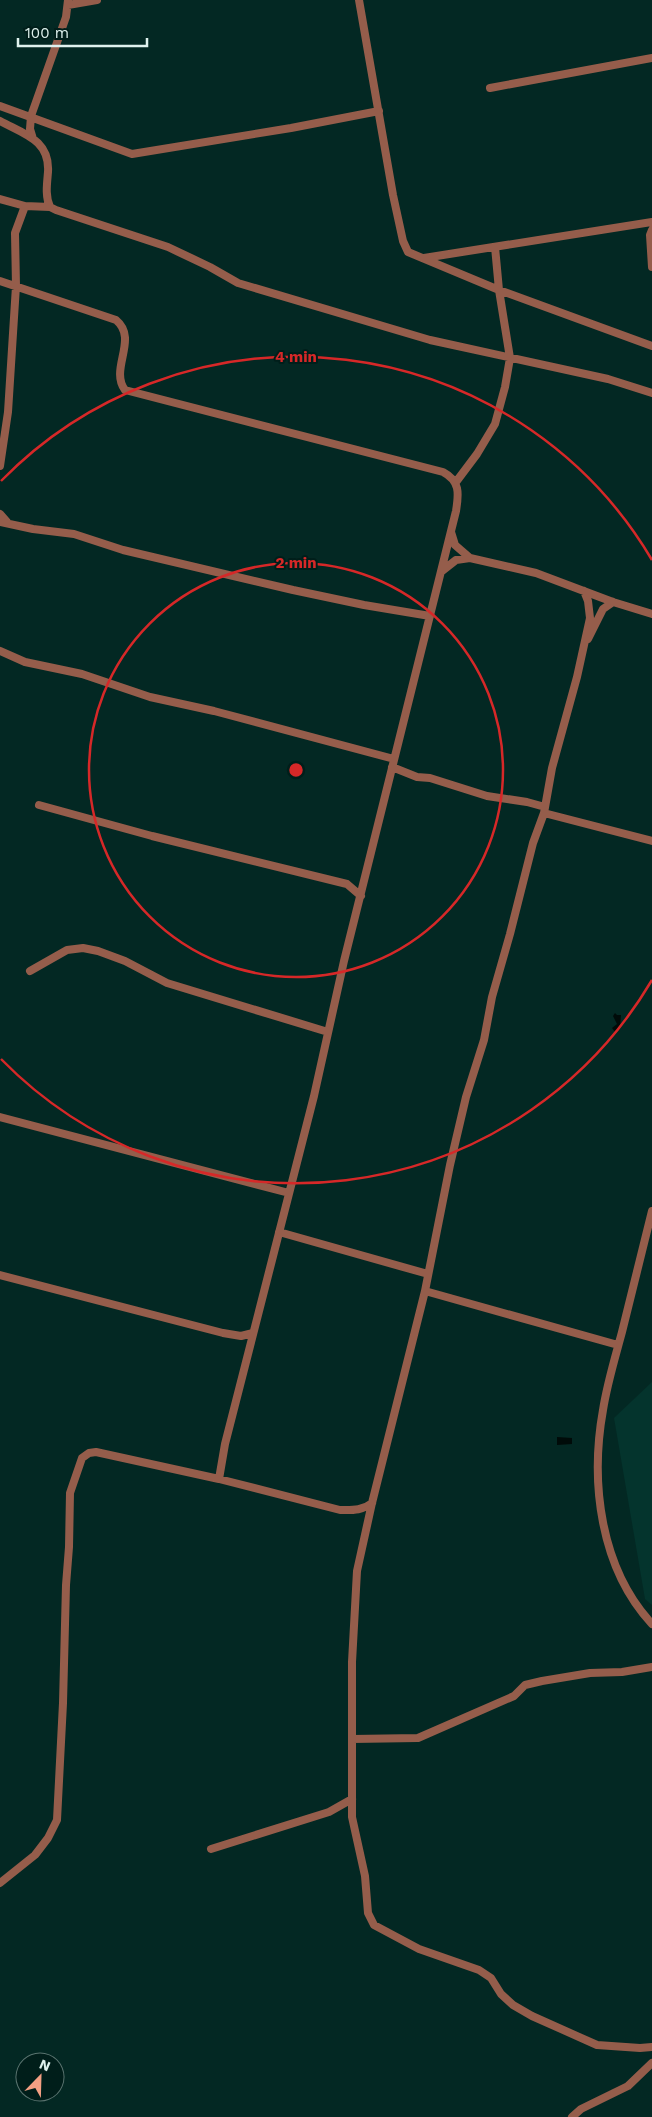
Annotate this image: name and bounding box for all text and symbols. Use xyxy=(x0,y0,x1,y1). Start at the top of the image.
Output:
scale bar xyxy=(18,15,146,47)
text: 100 m xyxy=(25,24,69,42)
text: 4 min xyxy=(275,348,317,366)
text: 2 min xyxy=(275,554,317,572)
centre of rings xyxy=(287,761,305,779)
north arrow xyxy=(15,2052,65,2102)
text: N xyxy=(37,2056,53,2074)

